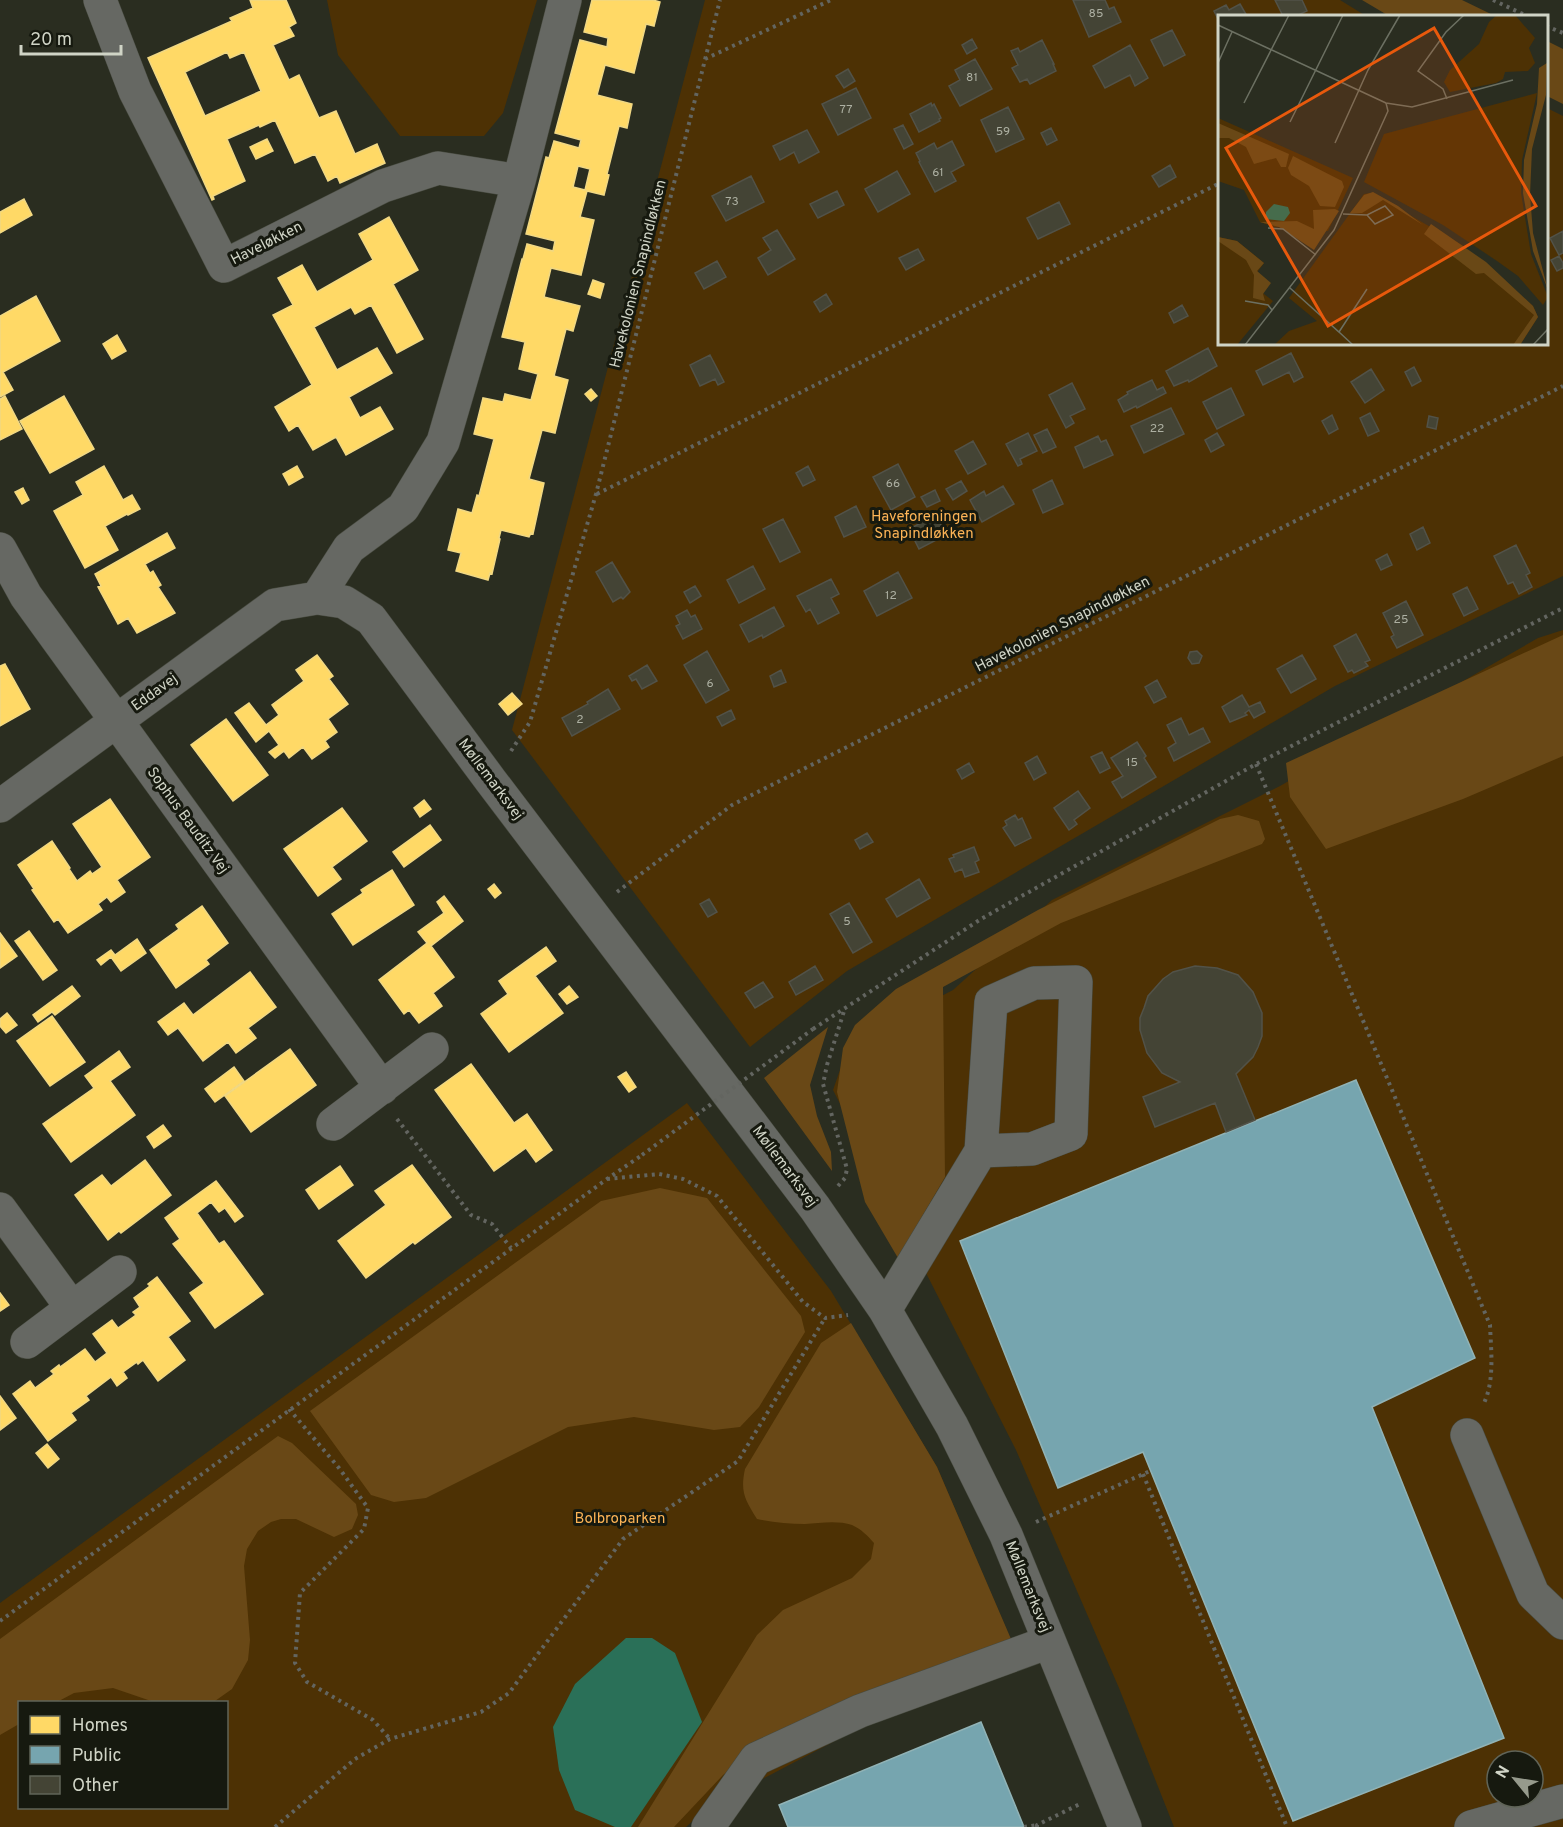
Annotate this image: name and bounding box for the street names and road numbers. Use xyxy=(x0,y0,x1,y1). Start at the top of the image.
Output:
street label: Havekolonien Snapindløkken xyxy=(606,178,672,370)
street label: Haveløkken xyxy=(228,218,306,270)
street label: Havekolonien Snapindløkken xyxy=(972,573,1154,677)
street label: Eddavej xyxy=(128,670,182,716)
street label: Møllemarksvej xyxy=(453,736,527,824)
street label: Sophus Bauditz Vej xyxy=(142,764,232,878)
street label: Møllemarksvej xyxy=(747,1123,821,1211)
street label: Møllemarksvej xyxy=(1000,1538,1054,1636)

